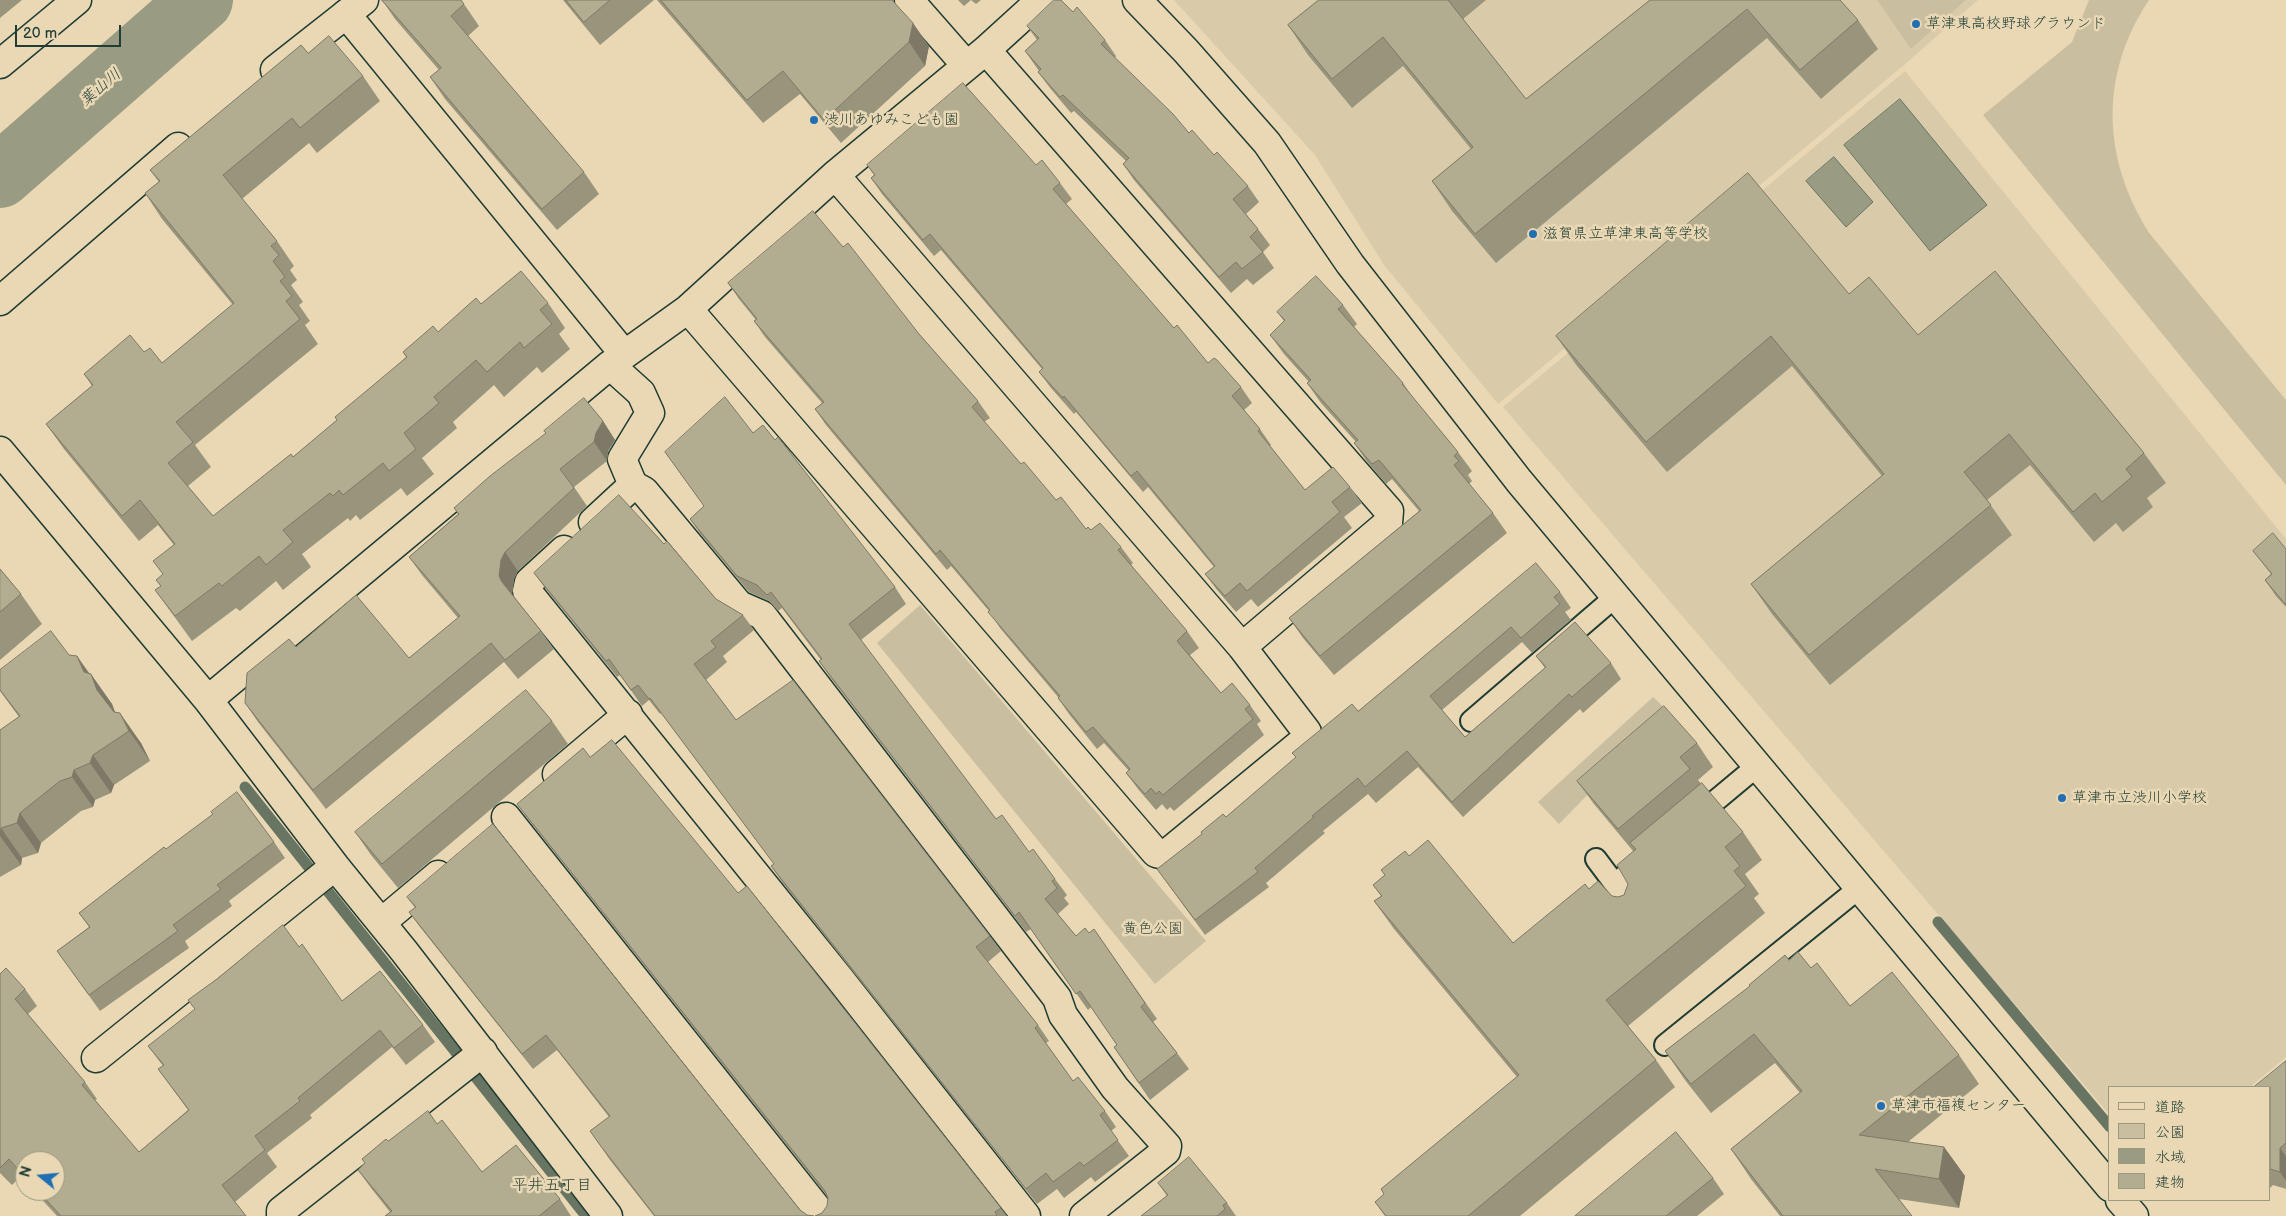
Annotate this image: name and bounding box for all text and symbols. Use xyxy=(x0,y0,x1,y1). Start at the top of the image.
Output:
scale bar xyxy=(18,15,124,47)
place label: 草津東高校野球グラウンド xyxy=(1926,15,2106,33)
marker: 草津東高校野球グラウンド xyxy=(1910,18,1922,30)
text: 20 m xyxy=(23,24,57,43)
water label: 葉山川 xyxy=(77,65,125,111)
place label: 渋川あゆみこども園 xyxy=(824,111,959,129)
marker: 渋川あゆみこども園 xyxy=(808,114,820,126)
place label: 滋賀県立草津東高等学校 xyxy=(1543,225,1708,243)
marker: 滋賀県立草津東高等学校 xyxy=(1527,228,1539,240)
place label: 草津市立渋川小学校 xyxy=(2072,789,2207,807)
marker: 草津市立渋川小学校 xyxy=(2056,792,2068,804)
park label: 黄色公園 xyxy=(1123,920,1183,938)
legend xyxy=(2108,1086,2271,1201)
place label: 草津市福複センター xyxy=(1891,1097,2026,1115)
text: 道路 xyxy=(2155,1098,2185,1117)
marker: 草津市福複センター xyxy=(1875,1100,1887,1112)
text: 公園 xyxy=(2155,1123,2185,1142)
text: 水域 xyxy=(2155,1148,2185,1167)
north arrow xyxy=(15,1151,65,1201)
text: N xyxy=(16,1164,36,1179)
text: 建物 xyxy=(2155,1173,2185,1192)
district label: 平井五丁目 xyxy=(512,1176,592,1196)

